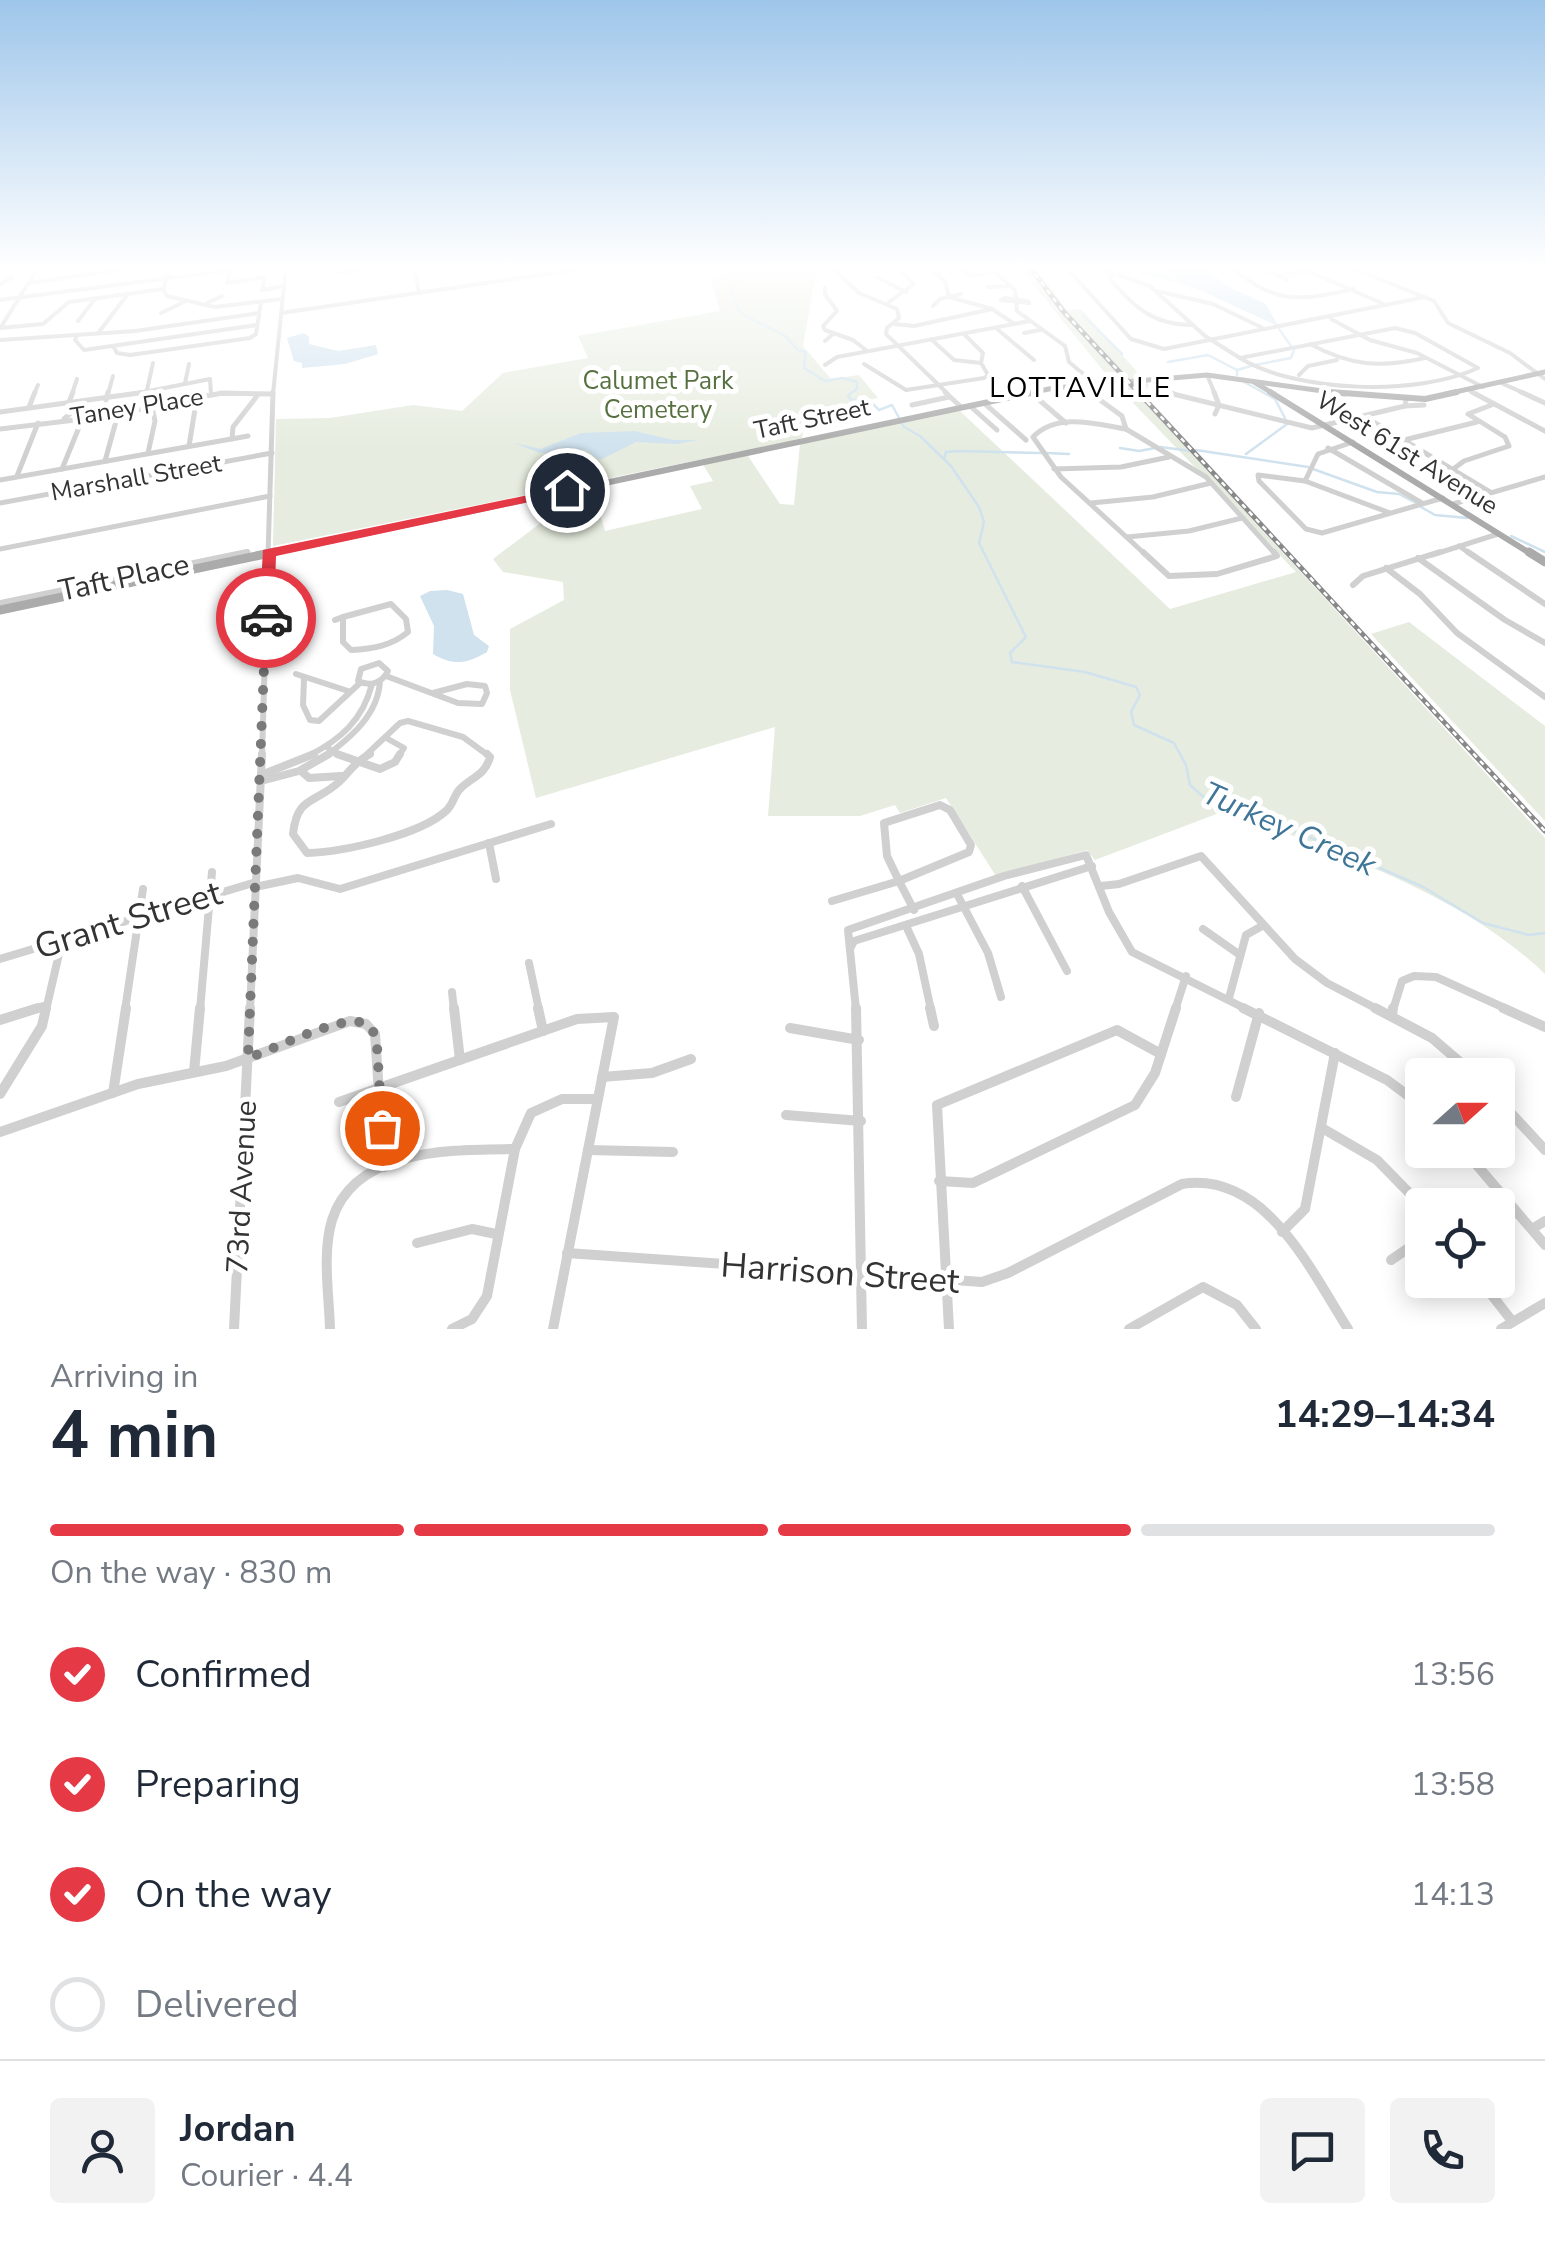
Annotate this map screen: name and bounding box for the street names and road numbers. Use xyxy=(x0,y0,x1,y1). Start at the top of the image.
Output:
street label: Taney Place xyxy=(68,380,206,434)
street label: West 61st Avenue xyxy=(1310,383,1504,523)
street label: Taft Street xyxy=(751,390,873,448)
street label: Marshall Street xyxy=(48,446,224,510)
street label: Taft Place xyxy=(55,544,193,612)
street label: Grant Street xyxy=(29,869,228,971)
street label: 73rd Avenue xyxy=(217,1099,267,1275)
street label: Harrison Street xyxy=(719,1241,962,1305)

